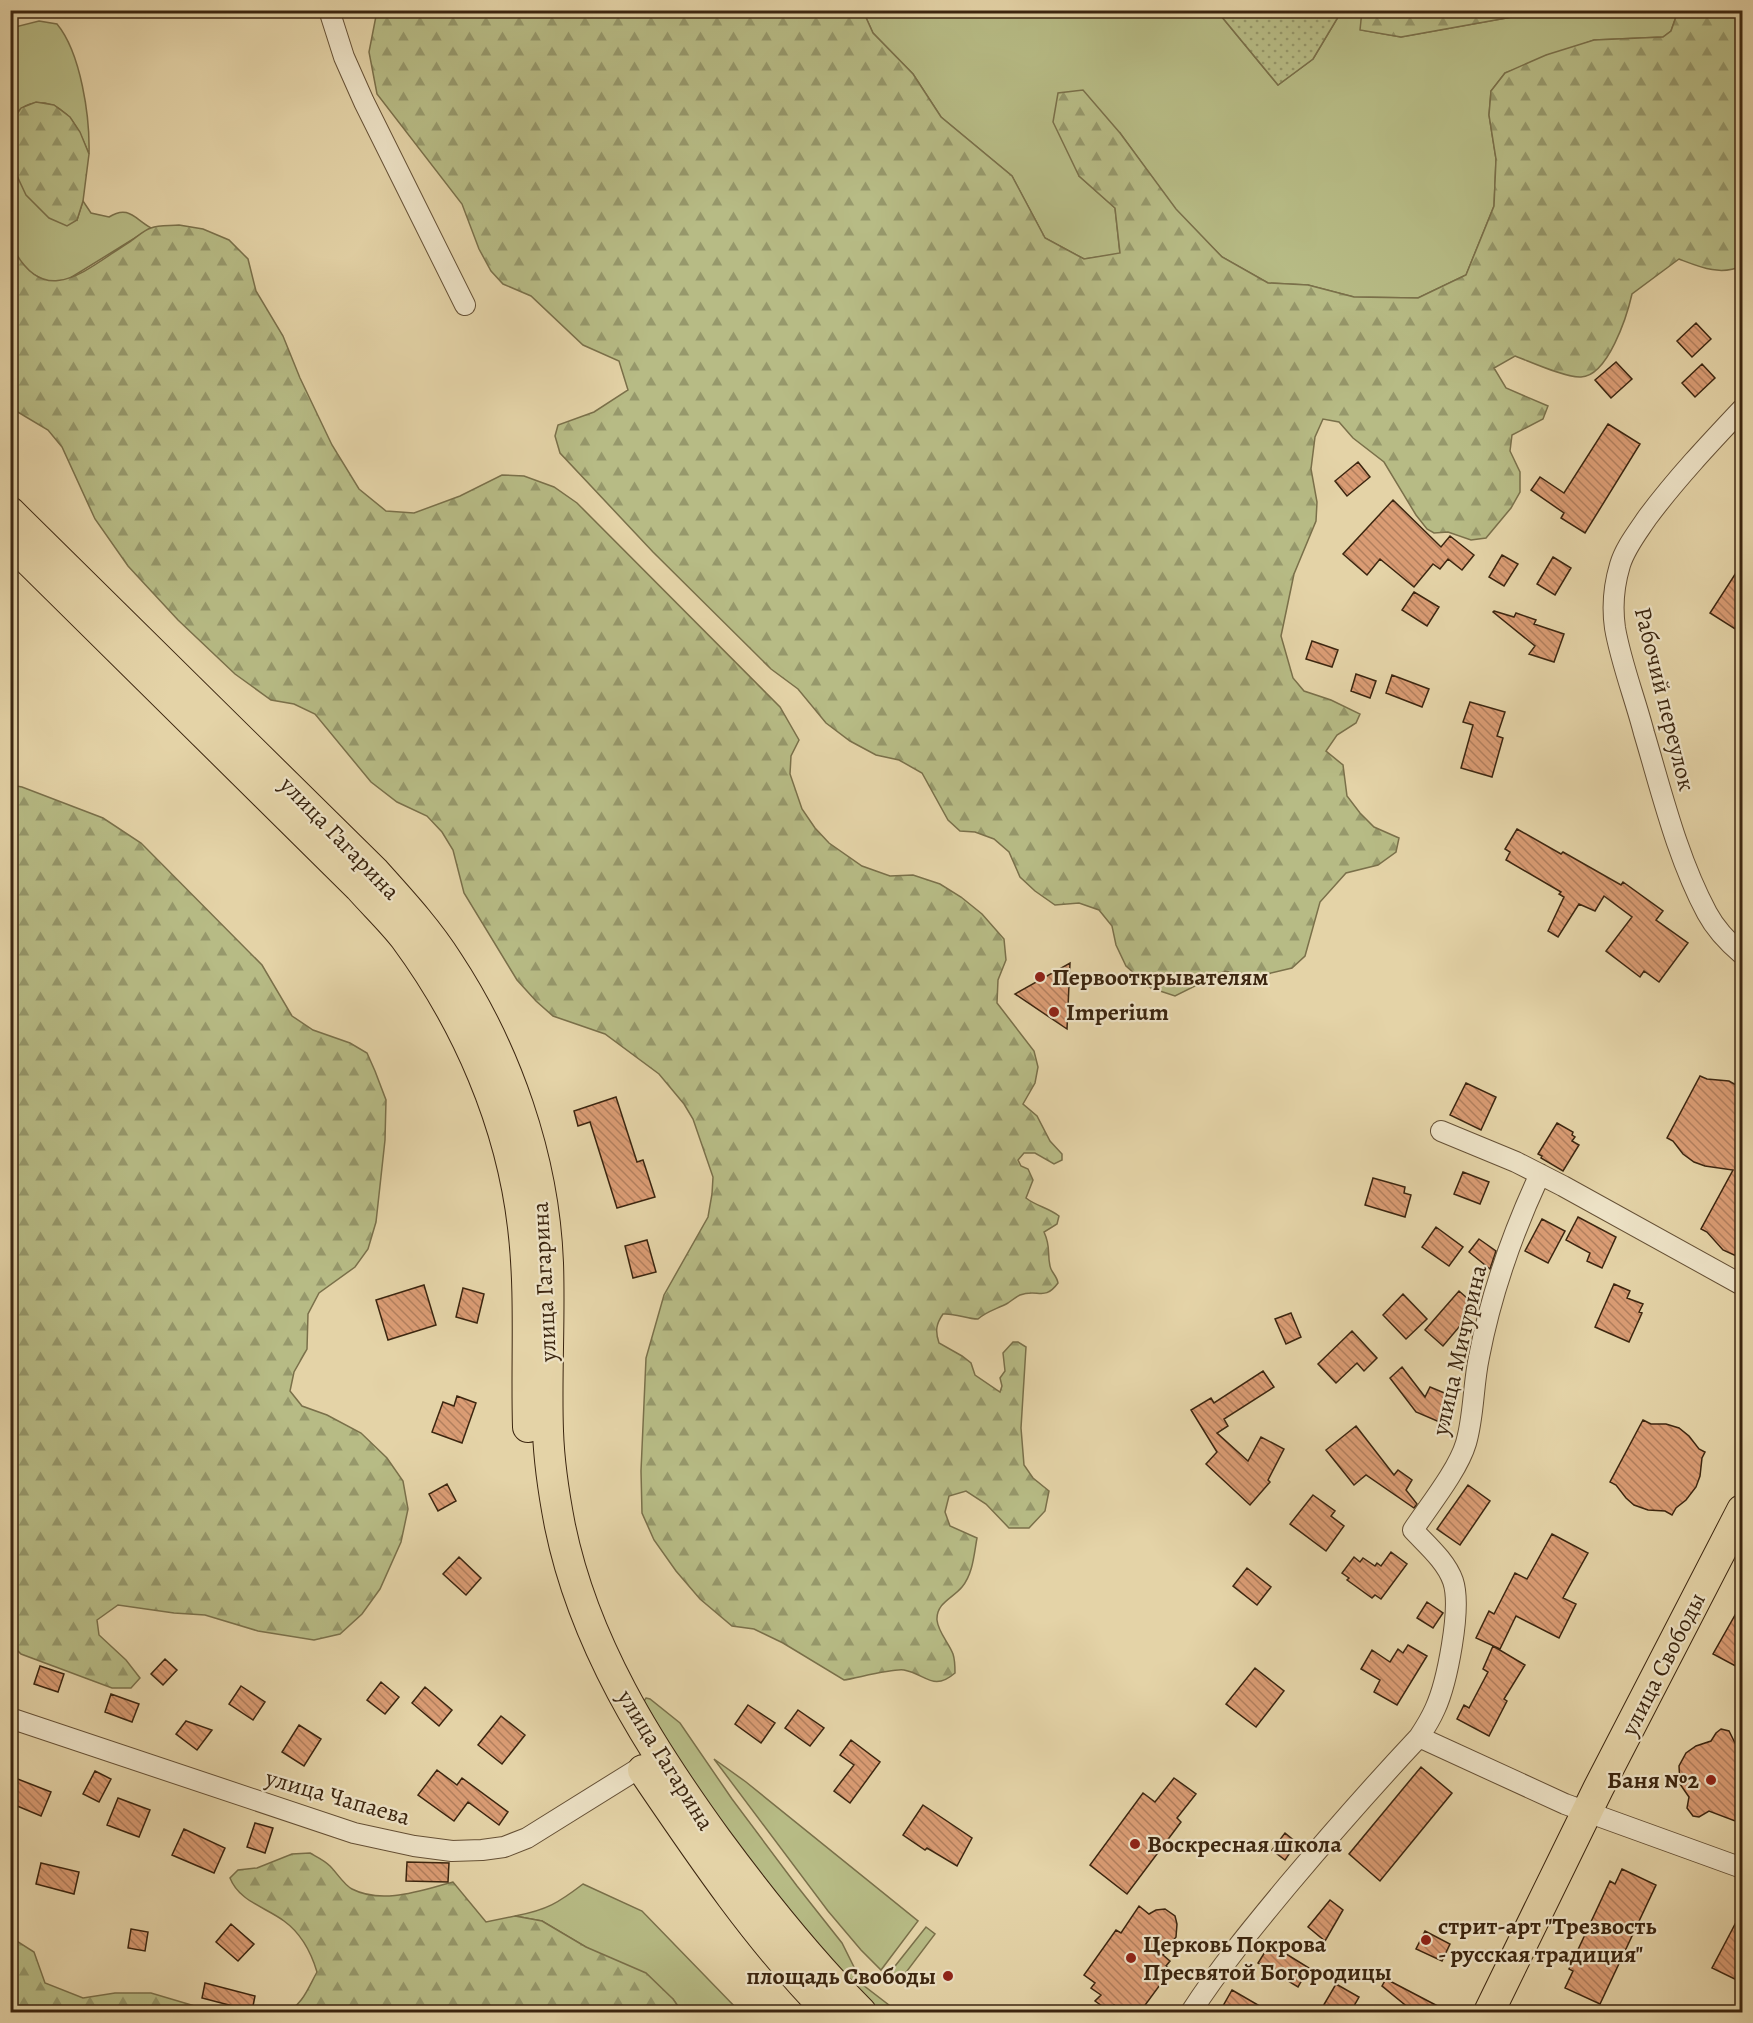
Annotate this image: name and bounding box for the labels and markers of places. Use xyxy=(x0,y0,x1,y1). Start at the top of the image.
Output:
place label: Первооткрывателям xyxy=(1052,961,1269,993)
marker: Первооткрывателям xyxy=(1033,970,1047,984)
place label: Imperium xyxy=(1066,996,1169,1028)
marker: Imperium xyxy=(1047,1005,1061,1019)
place label: Баня №2 xyxy=(1607,1764,1699,1796)
marker: Баня №2 xyxy=(1704,1773,1718,1787)
place label: Воскресная школа xyxy=(1147,1828,1342,1860)
marker: Воскресная школа xyxy=(1128,1837,1142,1851)
place label: стрит-арт "Трезвость - русская традиция" xyxy=(1438,1910,1656,1970)
place label: Церковь Покрова Пресвятой Богородицы xyxy=(1143,1928,1392,1988)
marker: стрит-арт "Трезвость - русская традиция" xyxy=(1419,1933,1433,1947)
marker: Церковь Покрова Пресвятой Богородицы xyxy=(1124,1951,1138,1965)
place label: площадь Свободы xyxy=(746,1960,936,1992)
marker: площадь Свободы xyxy=(941,1969,955,1983)

